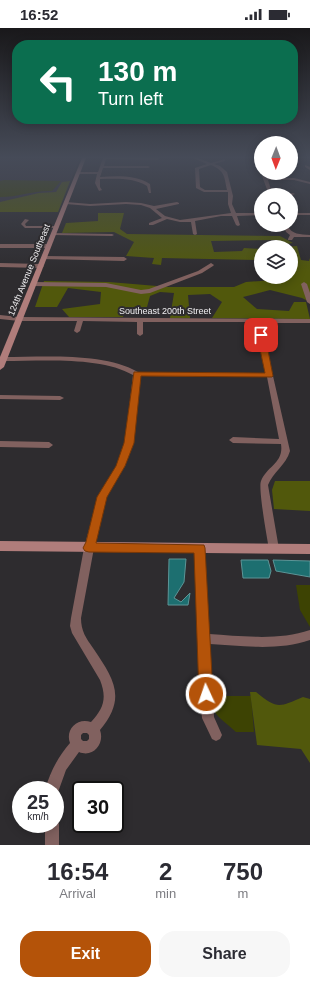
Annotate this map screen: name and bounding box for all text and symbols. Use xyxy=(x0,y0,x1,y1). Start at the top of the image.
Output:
text: 16:52 xyxy=(20,6,58,23)
icon: left xyxy=(32,56,84,108)
text: 130 m xyxy=(98,56,177,87)
text: Turn left xyxy=(98,89,163,109)
north arrow xyxy=(254,136,298,180)
map controls xyxy=(254,136,298,284)
button: search xyxy=(254,188,298,232)
street label: 124th Avenue Southeast xyxy=(6,222,52,317)
button: layers xyxy=(254,240,298,284)
street label: Southeast 200th Street xyxy=(119,306,212,316)
pin xyxy=(244,318,278,352)
icon: arrive xyxy=(250,324,272,346)
position arrow xyxy=(185,673,227,715)
speed limit sign: 30 xyxy=(72,781,124,833)
text: 25 xyxy=(27,791,49,813)
text: km/h xyxy=(27,811,49,822)
text: 16:54 xyxy=(47,858,108,885)
text: 2 xyxy=(159,858,172,885)
text: 750 xyxy=(223,858,263,885)
text: Arrival xyxy=(59,886,96,901)
text: min xyxy=(155,886,176,901)
text: m xyxy=(238,886,248,901)
button: Exit xyxy=(20,931,151,977)
button: Share xyxy=(159,931,290,977)

